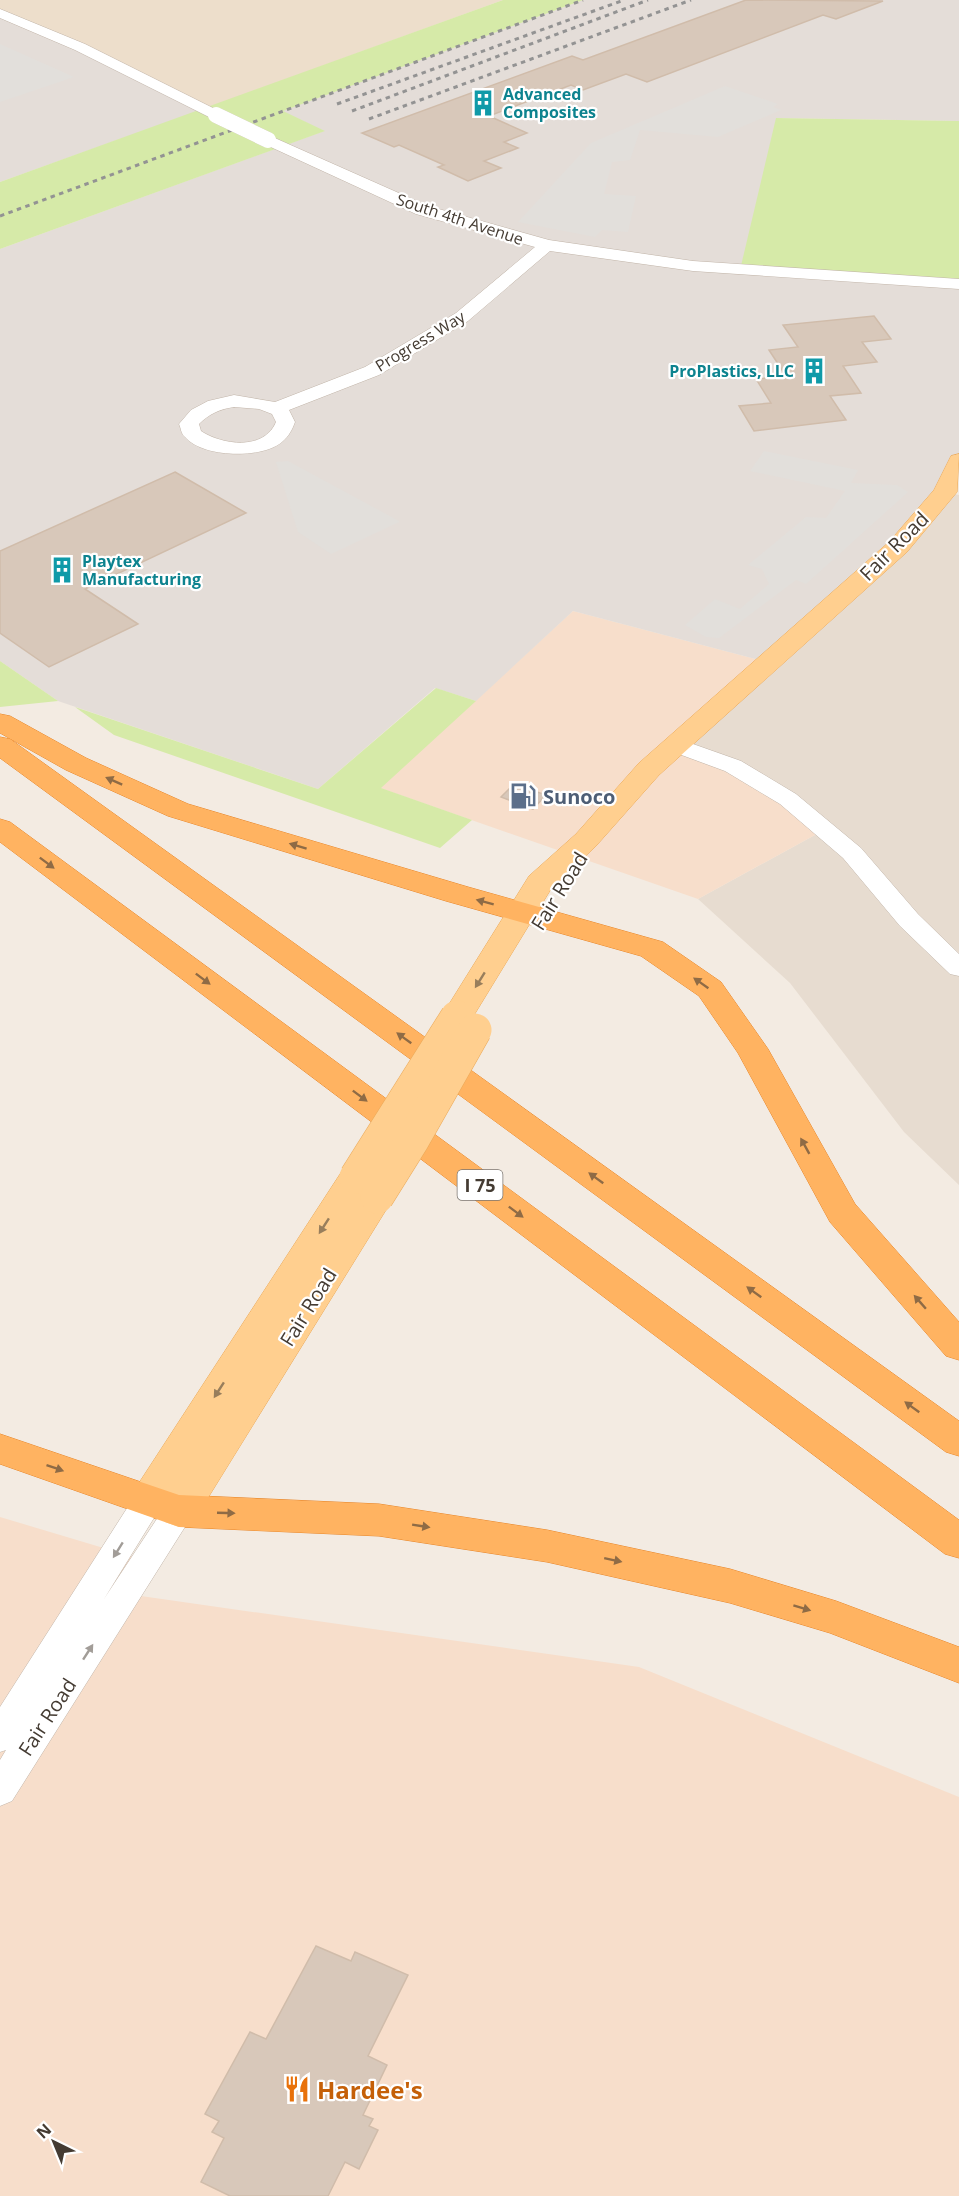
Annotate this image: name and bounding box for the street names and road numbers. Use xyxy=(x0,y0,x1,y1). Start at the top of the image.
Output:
street label: South 4th Avenue xyxy=(394,188,526,250)
street label: Progress Way xyxy=(371,305,470,376)
street label: Fair Road xyxy=(853,505,935,587)
street label: Fair Road xyxy=(524,847,594,935)
road number: I 75 xyxy=(458,1170,502,1200)
street label: Fair Road xyxy=(273,1263,343,1351)
street label: Fair Road xyxy=(12,1673,82,1761)

